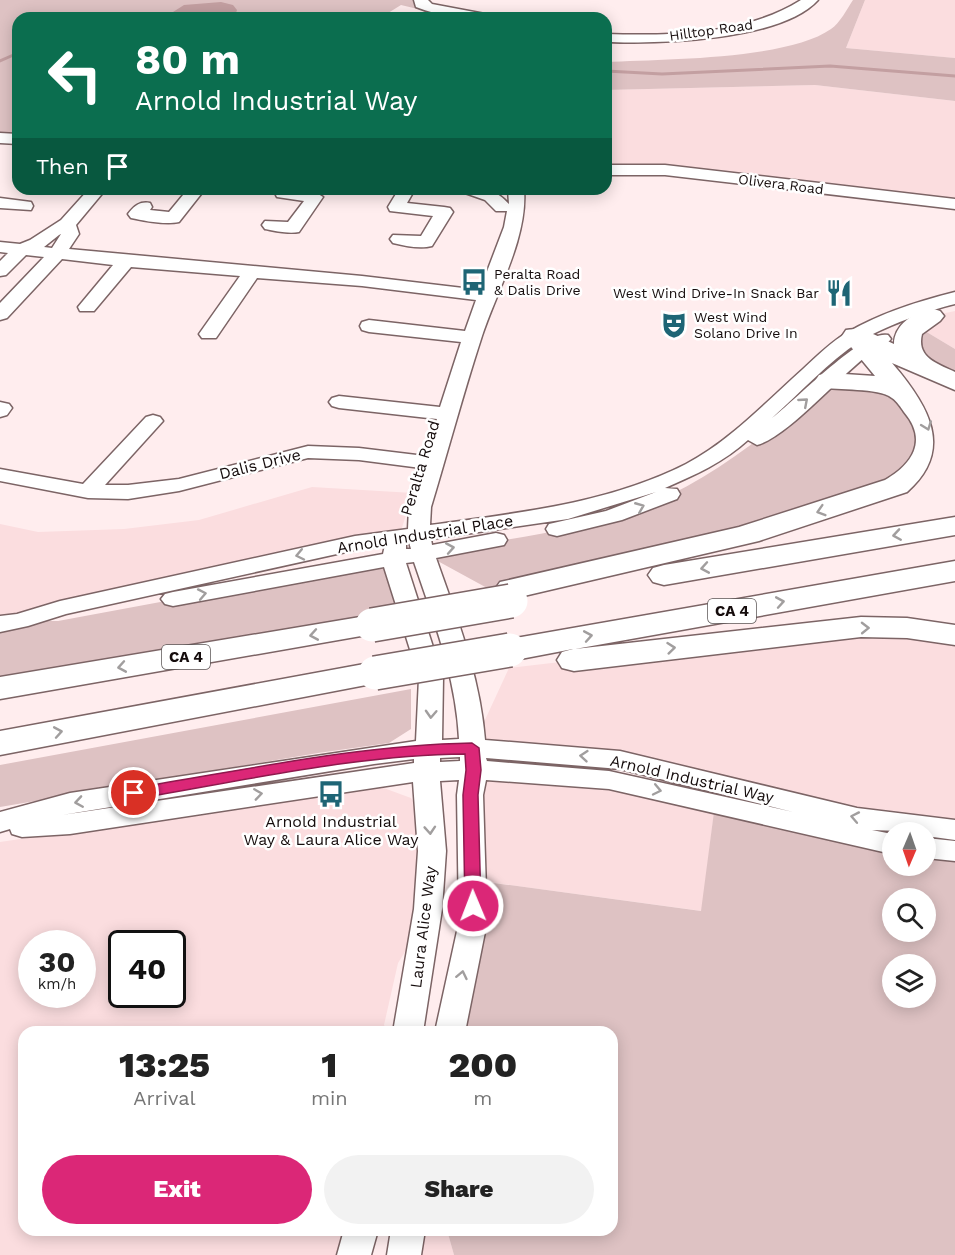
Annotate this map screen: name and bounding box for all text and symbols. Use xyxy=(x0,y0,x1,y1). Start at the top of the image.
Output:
street label: Hilltop Road xyxy=(668,16,754,44)
text: 80 m xyxy=(135,35,240,84)
icon: left xyxy=(36,36,114,114)
text: Arnold Industrial Way xyxy=(135,85,418,117)
icon: arrive xyxy=(101,150,134,183)
text: Then xyxy=(36,154,89,179)
street label: Olivera Road xyxy=(737,171,825,197)
place label: Peralta Road & Dalis Drive xyxy=(494,266,581,298)
bus stop icon: Peralta Road & Dalis Drive xyxy=(459,267,489,297)
restaurant icon: West Wind Drive-In Snack Bar xyxy=(824,278,854,308)
place label: West Wind Drive-In Snack Bar xyxy=(613,285,819,301)
place label: West Wind Solano Drive In xyxy=(694,309,798,341)
theatre icon: West Wind Solano Drive In xyxy=(659,310,689,340)
one-way arrow xyxy=(797,399,808,410)
street label: Peralta Road xyxy=(396,418,444,518)
one-way arrow xyxy=(919,421,932,431)
street label: Dalis Drive xyxy=(217,445,303,483)
one-way arrow xyxy=(634,502,645,514)
one-way arrow xyxy=(816,504,827,516)
street label: Arnold Industrial Place xyxy=(336,511,514,557)
one-way arrow xyxy=(893,529,902,541)
one-way arrow xyxy=(446,543,455,555)
one-way arrow xyxy=(295,548,305,561)
one-way arrow xyxy=(700,561,710,573)
one-way arrow xyxy=(196,588,206,601)
one-way arrow xyxy=(775,596,785,609)
road number: CA 4 xyxy=(708,599,756,623)
one-way arrow xyxy=(861,622,870,634)
one-way arrow xyxy=(309,628,319,641)
one-way arrow xyxy=(583,630,593,643)
one-way arrow xyxy=(667,642,676,655)
road number: CA 4 xyxy=(162,645,210,669)
one-way arrow xyxy=(117,661,126,673)
one-way arrow xyxy=(424,709,437,718)
one-way arrow xyxy=(53,727,62,739)
one-way arrow xyxy=(579,750,588,763)
street label: Arnold Industrial Way xyxy=(608,751,776,807)
pin xyxy=(108,767,159,818)
icon: arrive xyxy=(117,776,150,809)
bus stop icon: Arnold Industrial Way & Laura Alice Way xyxy=(316,779,346,809)
one-way arrow xyxy=(652,783,662,796)
one-way arrow xyxy=(253,789,262,801)
one-way arrow xyxy=(74,795,84,808)
one-way arrow xyxy=(851,811,861,824)
place label: Arnold Industrial Way & Laura Alice Way xyxy=(244,812,419,849)
north arrow xyxy=(882,822,936,876)
map controls xyxy=(882,822,936,1008)
one-way arrow xyxy=(424,826,437,835)
street label: Laura Alice Way xyxy=(406,864,440,989)
position arrow xyxy=(441,874,505,938)
button: search xyxy=(882,888,936,942)
speed limit sign: 40 xyxy=(108,930,186,1008)
text: 30 xyxy=(38,944,76,979)
button: layers xyxy=(882,954,936,1008)
one-way arrow xyxy=(455,970,468,980)
text: km/h xyxy=(38,975,76,993)
text: 13:25 xyxy=(119,1044,210,1086)
text: 1 xyxy=(321,1044,337,1086)
text: 200 xyxy=(449,1044,517,1086)
text: Arrival xyxy=(133,1086,196,1110)
text: min xyxy=(311,1086,348,1110)
text: m xyxy=(473,1086,492,1110)
button: Exit xyxy=(42,1155,312,1224)
button: Share xyxy=(324,1155,594,1224)

